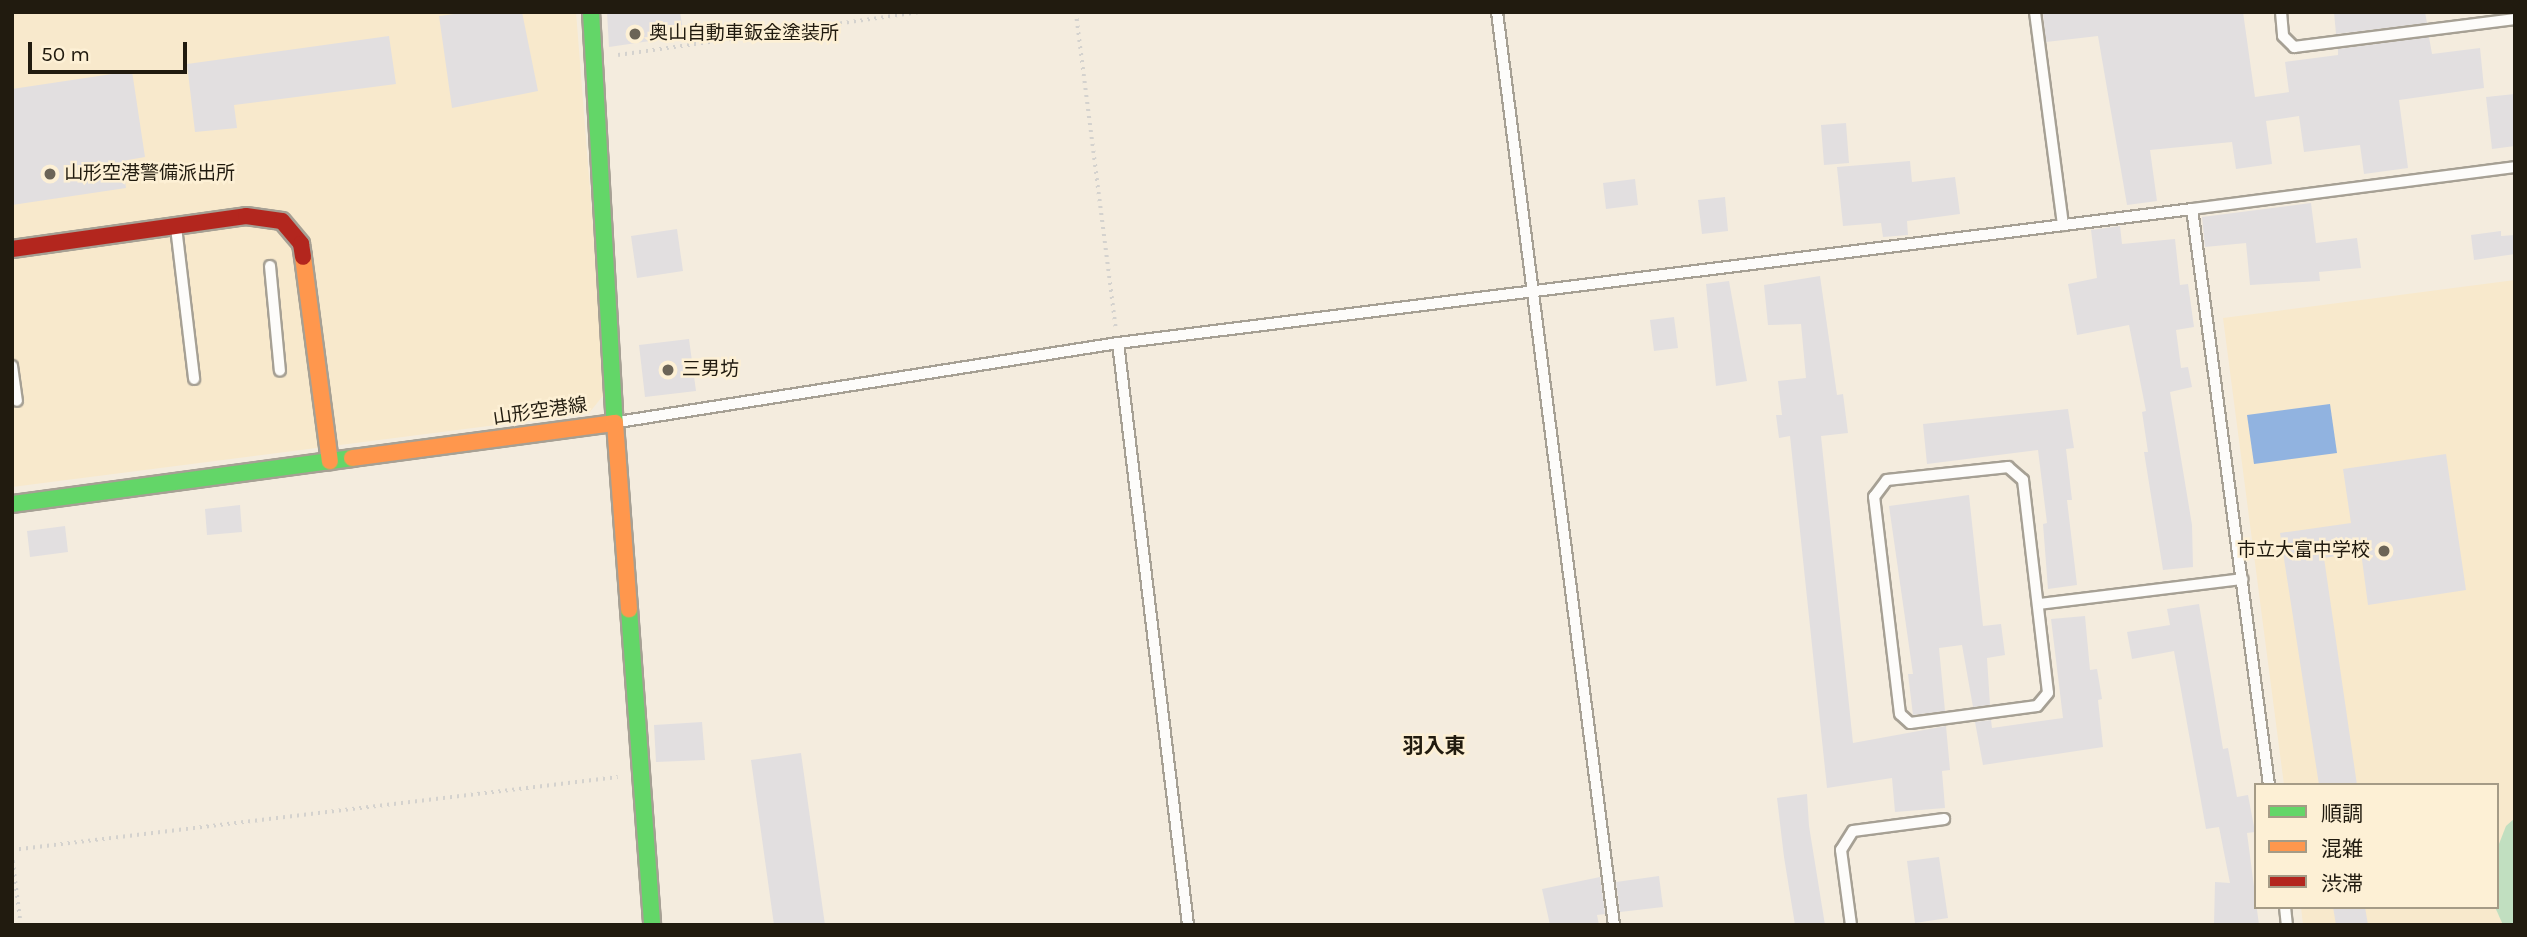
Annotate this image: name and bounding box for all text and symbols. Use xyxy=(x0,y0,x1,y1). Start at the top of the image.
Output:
place label: 奥山自動車鈑金塗装所 xyxy=(649,23,839,45)
marker: 奥山自動車鈑金塗装所 xyxy=(627,26,643,42)
scale bar xyxy=(32,28,191,72)
text: 50 m xyxy=(41,42,90,66)
place label: 山形空港警備派出所 xyxy=(64,163,235,185)
marker: 山形空港警備派出所 xyxy=(42,166,58,182)
place label: 三男坊 xyxy=(682,359,739,381)
marker: 三男坊 xyxy=(660,362,676,378)
street label: 山形空港線 xyxy=(491,394,589,430)
place label: 市立大富中学校 xyxy=(2237,540,2370,562)
marker: 市立大富中学校 xyxy=(2376,543,2392,559)
district label: 羽入東 xyxy=(1403,733,1465,759)
legend xyxy=(2254,783,2499,909)
text: 順調 xyxy=(2321,802,2363,826)
text: 混雑 xyxy=(2321,837,2363,861)
text: 渋滞 xyxy=(2321,872,2363,896)

